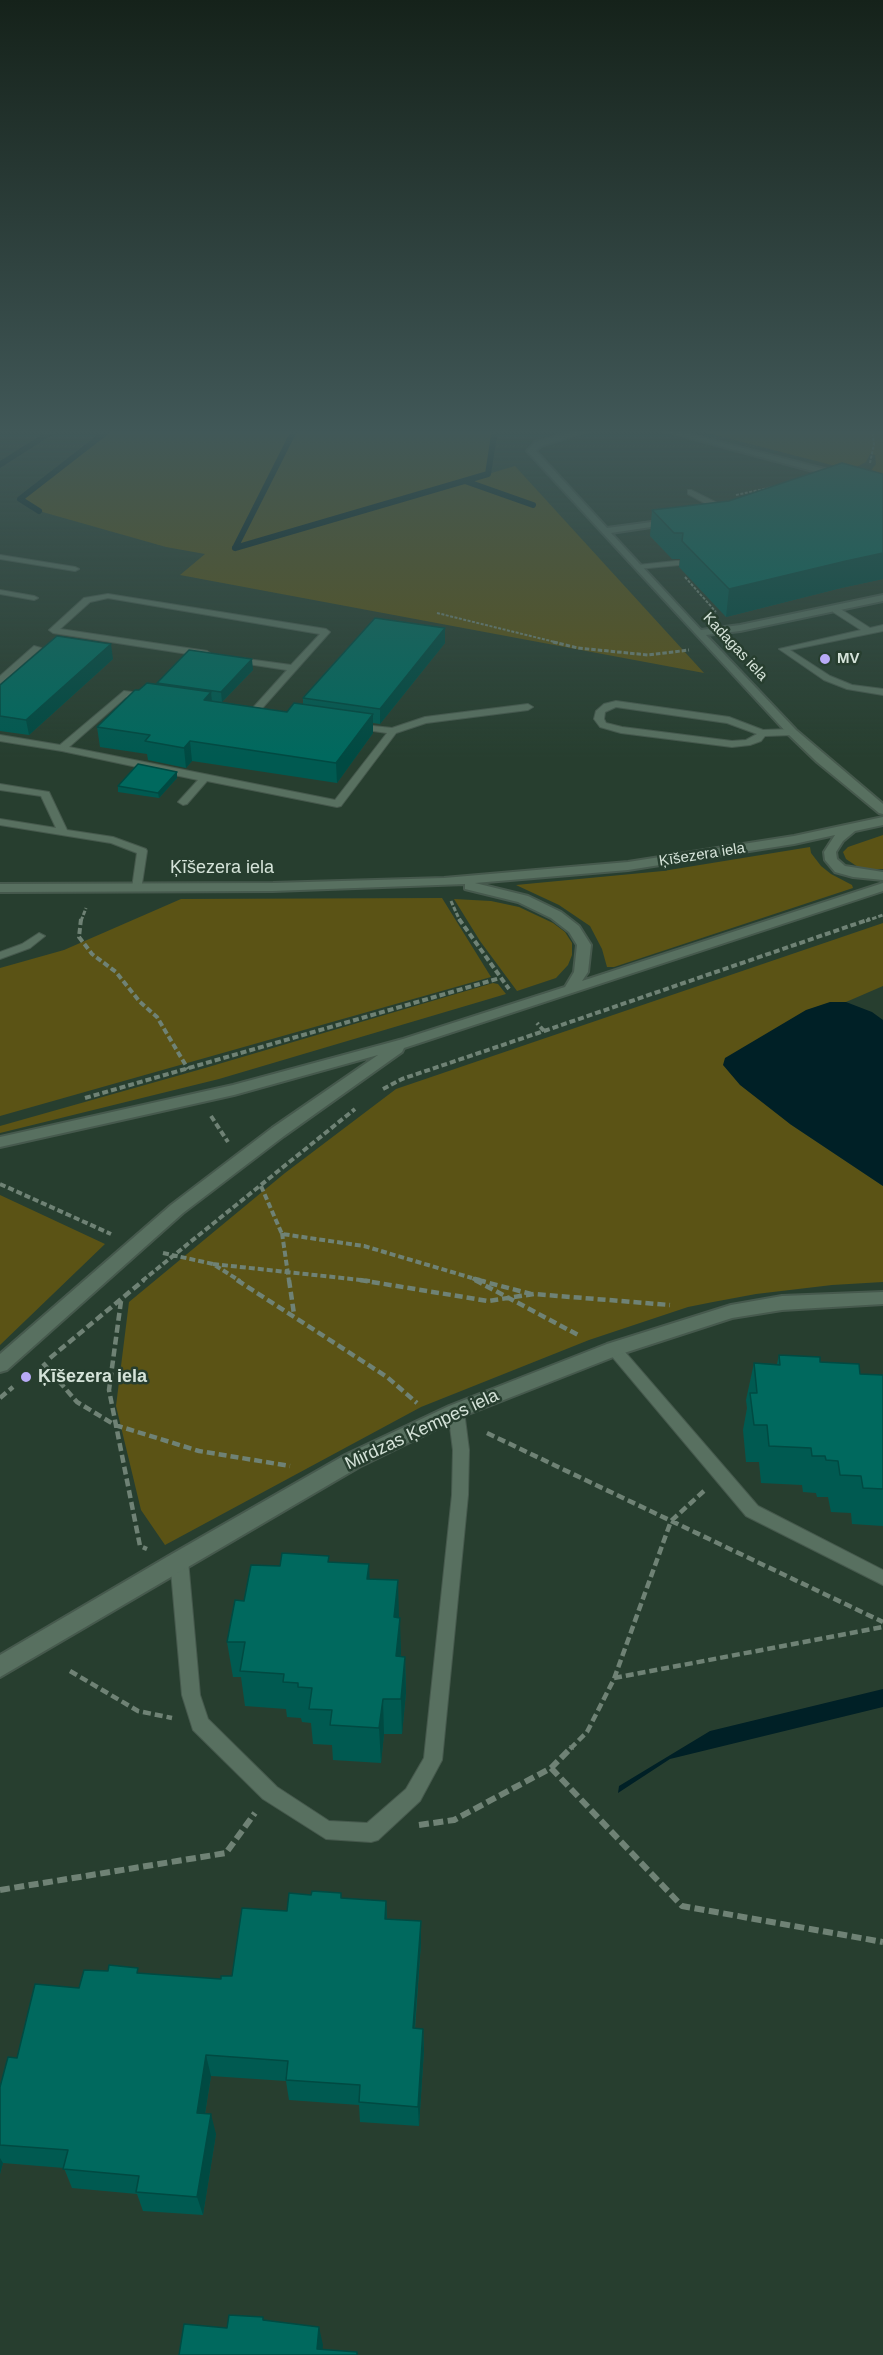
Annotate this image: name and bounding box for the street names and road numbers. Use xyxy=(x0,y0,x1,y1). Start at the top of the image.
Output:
street label: Kadagas iela xyxy=(699,609,771,685)
street label: Ķīšezera iela xyxy=(658,839,746,871)
street label: Ķīšezera iela xyxy=(170,857,274,879)
street label: Mirdzas Ķempes iela xyxy=(342,1385,502,1475)

